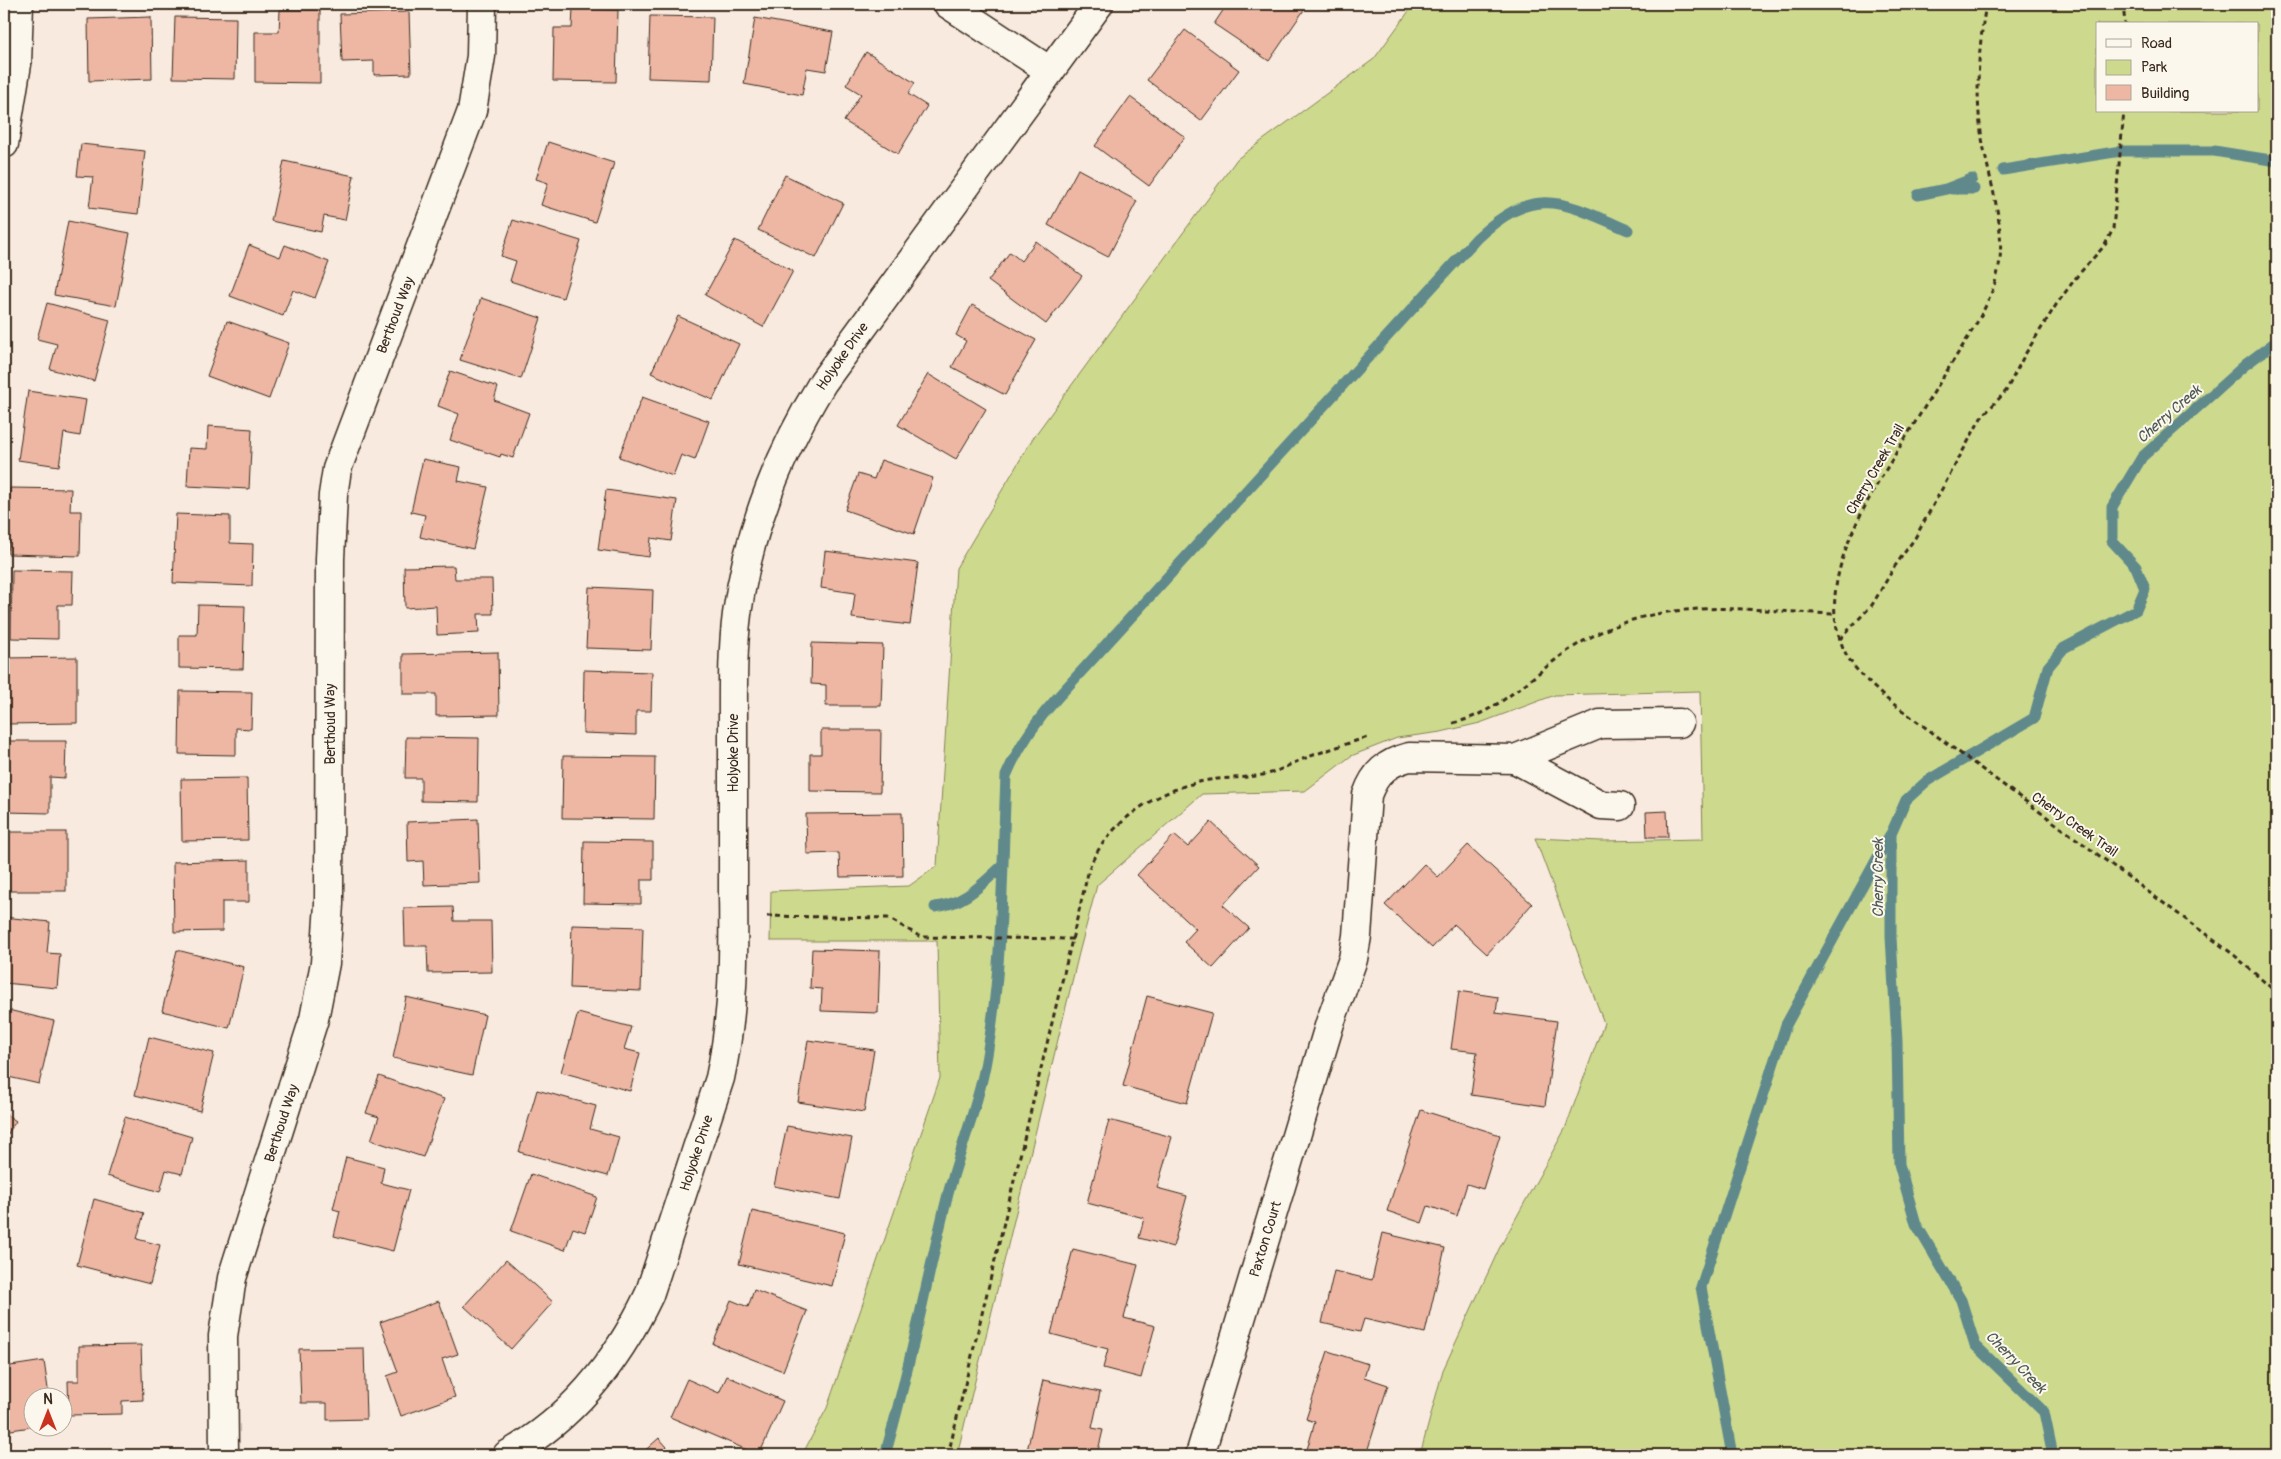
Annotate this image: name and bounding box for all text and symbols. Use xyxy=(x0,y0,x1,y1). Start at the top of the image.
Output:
legend xyxy=(2096,22,2258,112)
text: Road xyxy=(2141,34,2172,53)
text: Park xyxy=(2141,58,2168,77)
text: Building xyxy=(2141,84,2189,103)
street label: Berthoud Way xyxy=(373,274,418,356)
street label: Holyoke Drive xyxy=(813,319,872,393)
water label: Cherry Creek xyxy=(2133,380,2207,448)
street label: Cherry Creek Trail xyxy=(1843,421,1908,518)
street label: Berthoud Way xyxy=(322,684,339,764)
street label: Holyoke Drive xyxy=(725,713,742,792)
street label: Cherry Creek Trail xyxy=(2028,788,2121,861)
water label: Cherry Creek xyxy=(1869,837,1888,918)
street label: Berthoud Way xyxy=(261,1082,302,1164)
street label: Holyoke Drive xyxy=(676,1113,717,1193)
street label: Paxton Court xyxy=(1246,1199,1285,1279)
water label: Cherry Creek xyxy=(1981,1327,2051,1399)
north arrow xyxy=(22,1386,72,1436)
text: N xyxy=(43,1391,53,1408)

